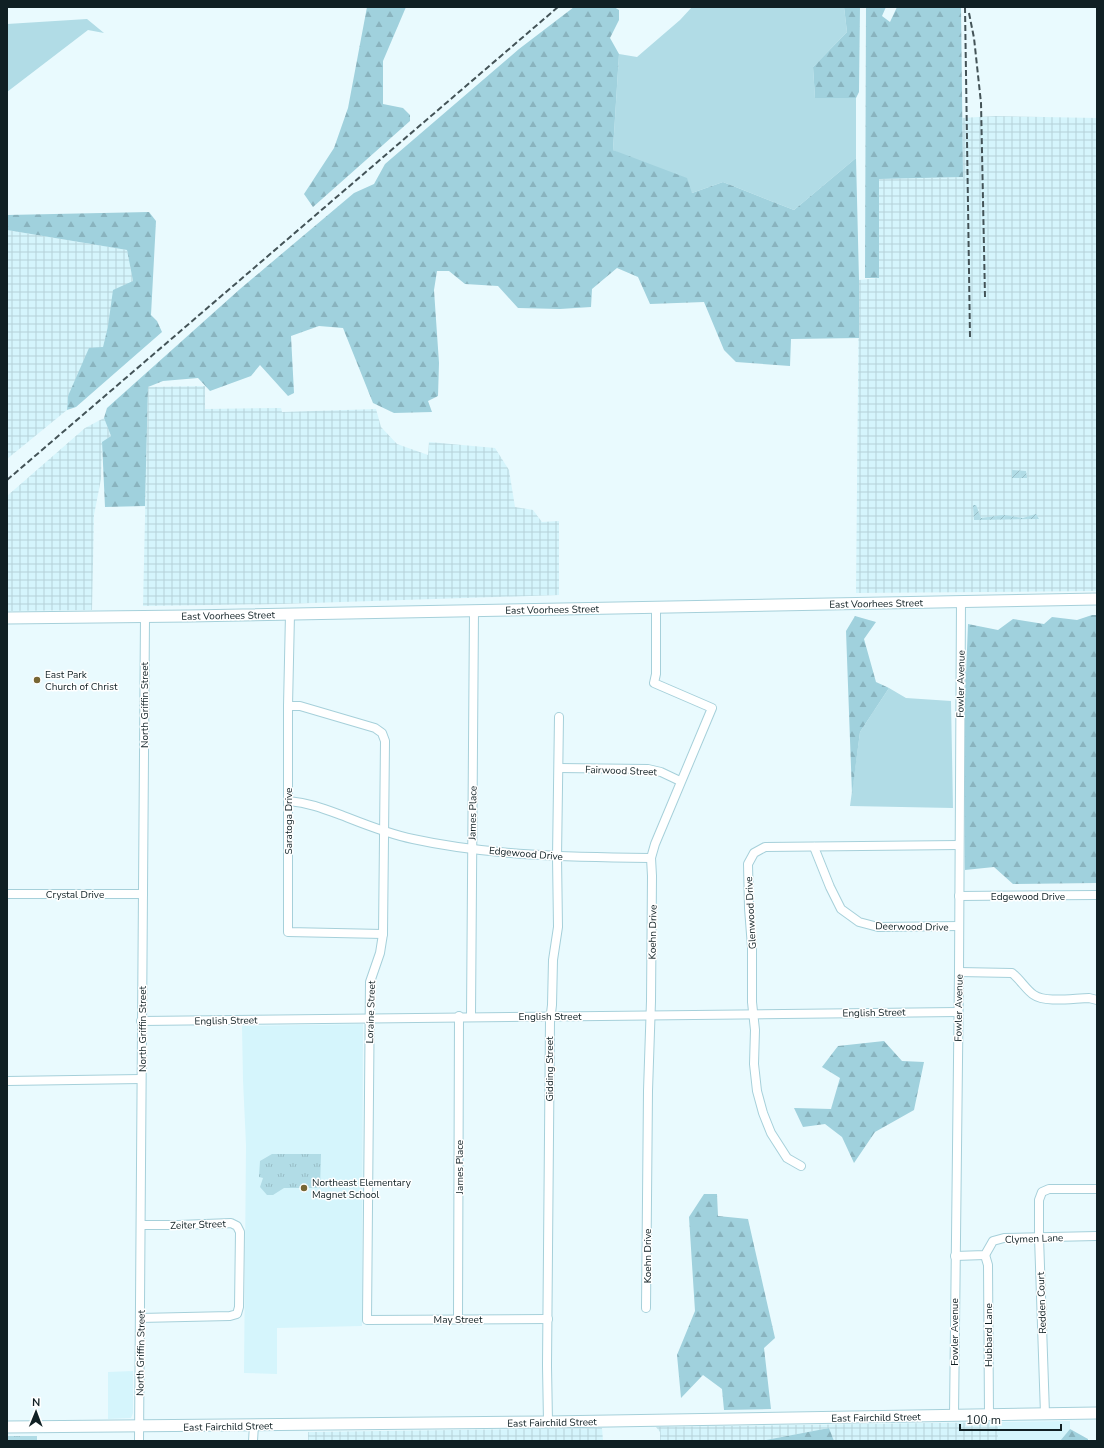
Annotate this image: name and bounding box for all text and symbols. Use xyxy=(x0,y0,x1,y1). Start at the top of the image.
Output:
street label: East Voorhees Street xyxy=(829,596,924,612)
street label: East Voorhees Street xyxy=(505,602,600,618)
street label: East Voorhees Street xyxy=(181,608,276,624)
street label: Fowler Avenue xyxy=(953,650,969,718)
street label: North Griffin Street xyxy=(138,662,152,748)
place label: East Park Church of Christ xyxy=(45,668,118,694)
marker: East Park Church of Christ xyxy=(32,675,42,685)
street label: Fairwood Street xyxy=(585,763,658,779)
street label: James Place xyxy=(466,786,480,841)
street label: Saratoga Drive xyxy=(282,788,296,854)
street label: Edgewood Drive xyxy=(488,844,564,864)
street label: Glenwood Drive xyxy=(742,876,760,950)
street label: Crystal Drive xyxy=(46,888,104,902)
street label: Edgewood Drive xyxy=(991,890,1065,904)
street label: Koehn Drive xyxy=(646,905,660,959)
street label: Deerwood Drive xyxy=(875,919,949,935)
street label: Fowler Avenue xyxy=(951,974,967,1042)
street label: Loraine Street xyxy=(363,980,379,1044)
street label: North Griffin Street xyxy=(136,986,150,1072)
street label: English Street xyxy=(842,1005,906,1021)
street label: English Street xyxy=(519,1010,582,1024)
street label: English Street xyxy=(194,1013,258,1029)
street label: Gidding Street xyxy=(543,1036,557,1101)
street label: James Place xyxy=(453,1140,467,1195)
place label: Northeast Elementary Magnet School xyxy=(312,1176,412,1202)
marker: Northeast Elementary Magnet School xyxy=(299,1183,309,1193)
street label: Zeiter Street xyxy=(170,1217,227,1233)
street label: Koehn Drive xyxy=(641,1229,655,1283)
street label: Clymen Lane xyxy=(1005,1231,1064,1247)
street label: Redden Court xyxy=(1034,1271,1050,1334)
street label: Fowler Avenue xyxy=(948,1298,962,1366)
street label: Hubbard Lane xyxy=(982,1303,996,1367)
street label: North Griffin Street xyxy=(133,1309,149,1396)
street label: May Street xyxy=(434,1313,483,1327)
north arrow xyxy=(16,1392,56,1432)
text: N xyxy=(32,1395,40,1410)
scale bar xyxy=(960,1406,1061,1432)
street label: East Fairchild Street xyxy=(831,1410,921,1426)
text: 100 m xyxy=(966,1412,1001,1428)
street label: East Fairchild Street xyxy=(507,1415,597,1431)
street label: East Fairchild Street xyxy=(183,1419,273,1435)

